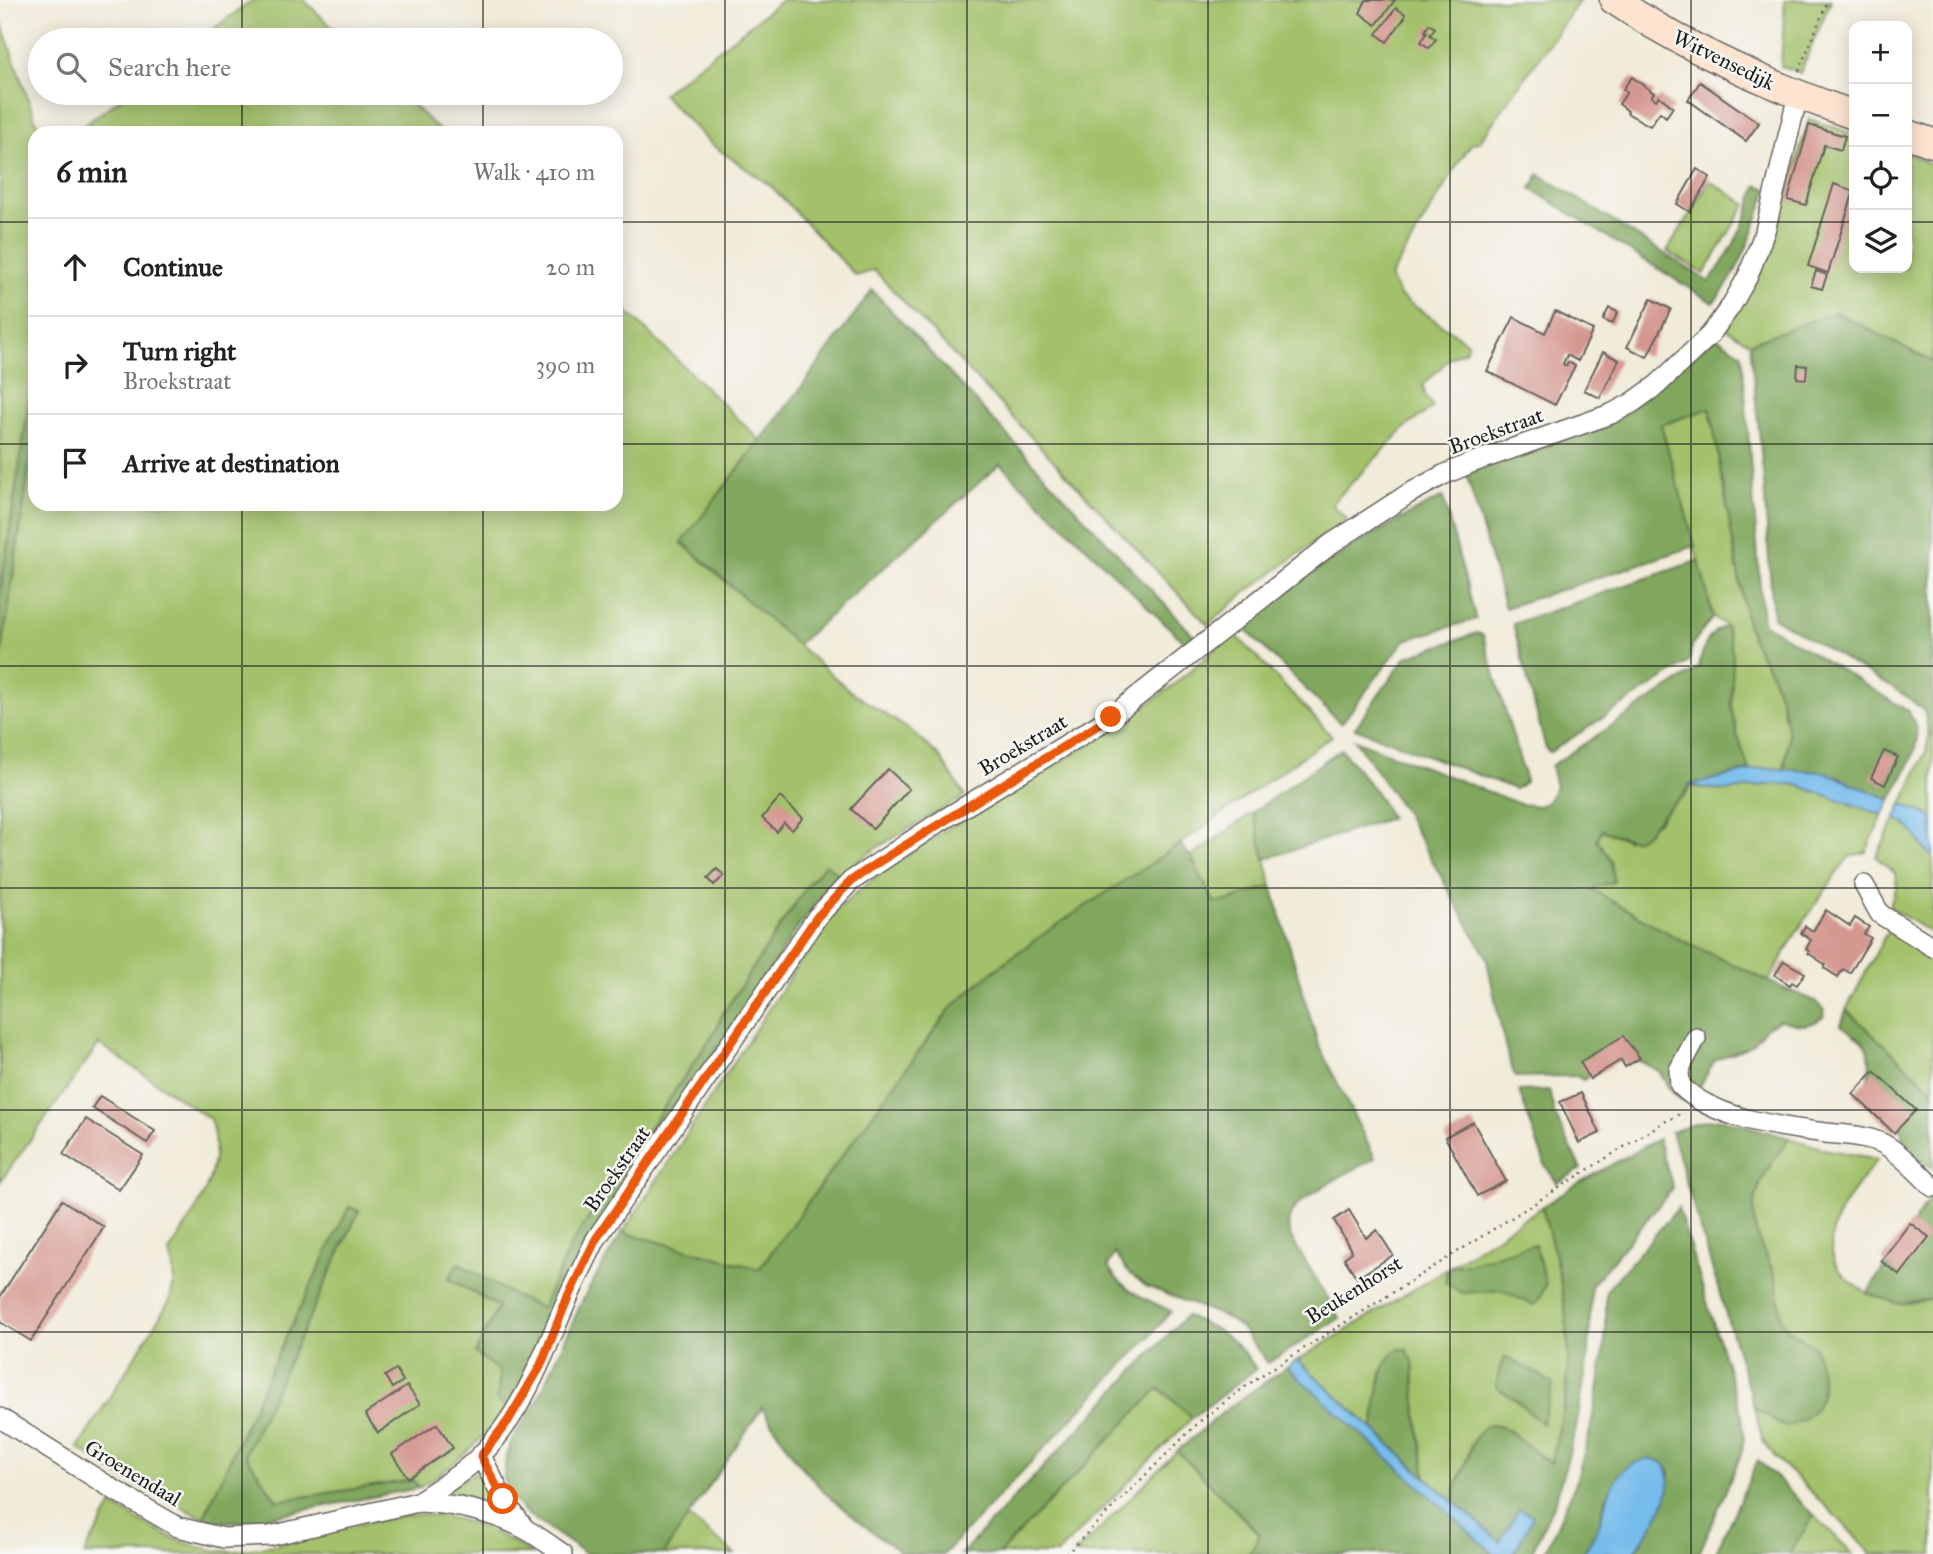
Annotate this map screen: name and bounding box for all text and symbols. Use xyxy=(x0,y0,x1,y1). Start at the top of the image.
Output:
map controls xyxy=(1849,21,1912,273)
button: + xyxy=(1849,21,1912,84)
street label: Witvensedijk xyxy=(1669,24,1780,96)
search box xyxy=(28,28,623,105)
icon: search xyxy=(52,48,90,86)
text: Search here xyxy=(108,51,231,83)
button: − xyxy=(1849,84,1912,147)
button: locate xyxy=(1849,147,1912,210)
text: 6 min xyxy=(56,154,128,190)
text: Walk · 410 m xyxy=(473,158,595,186)
button: layers xyxy=(1849,210,1912,273)
icon: ahead xyxy=(56,248,94,286)
text: Continue xyxy=(123,251,223,283)
text: 20 m xyxy=(546,253,595,281)
text: Turn right xyxy=(123,335,236,367)
icon: right xyxy=(56,346,94,384)
text: 390 m xyxy=(536,351,595,379)
text: Broekstraat xyxy=(123,367,231,395)
street label: Broekstraat xyxy=(1445,402,1547,460)
icon: arrive xyxy=(56,444,94,482)
text: Arrive at destination xyxy=(123,447,340,479)
route end xyxy=(1095,701,1126,732)
street label: Broekstraat xyxy=(974,708,1073,782)
street label: Broekstraat xyxy=(578,1121,656,1217)
street label: Beukenhorst xyxy=(1301,1250,1407,1330)
street label: Groenendaal xyxy=(80,1434,186,1512)
route start xyxy=(487,1483,518,1514)

